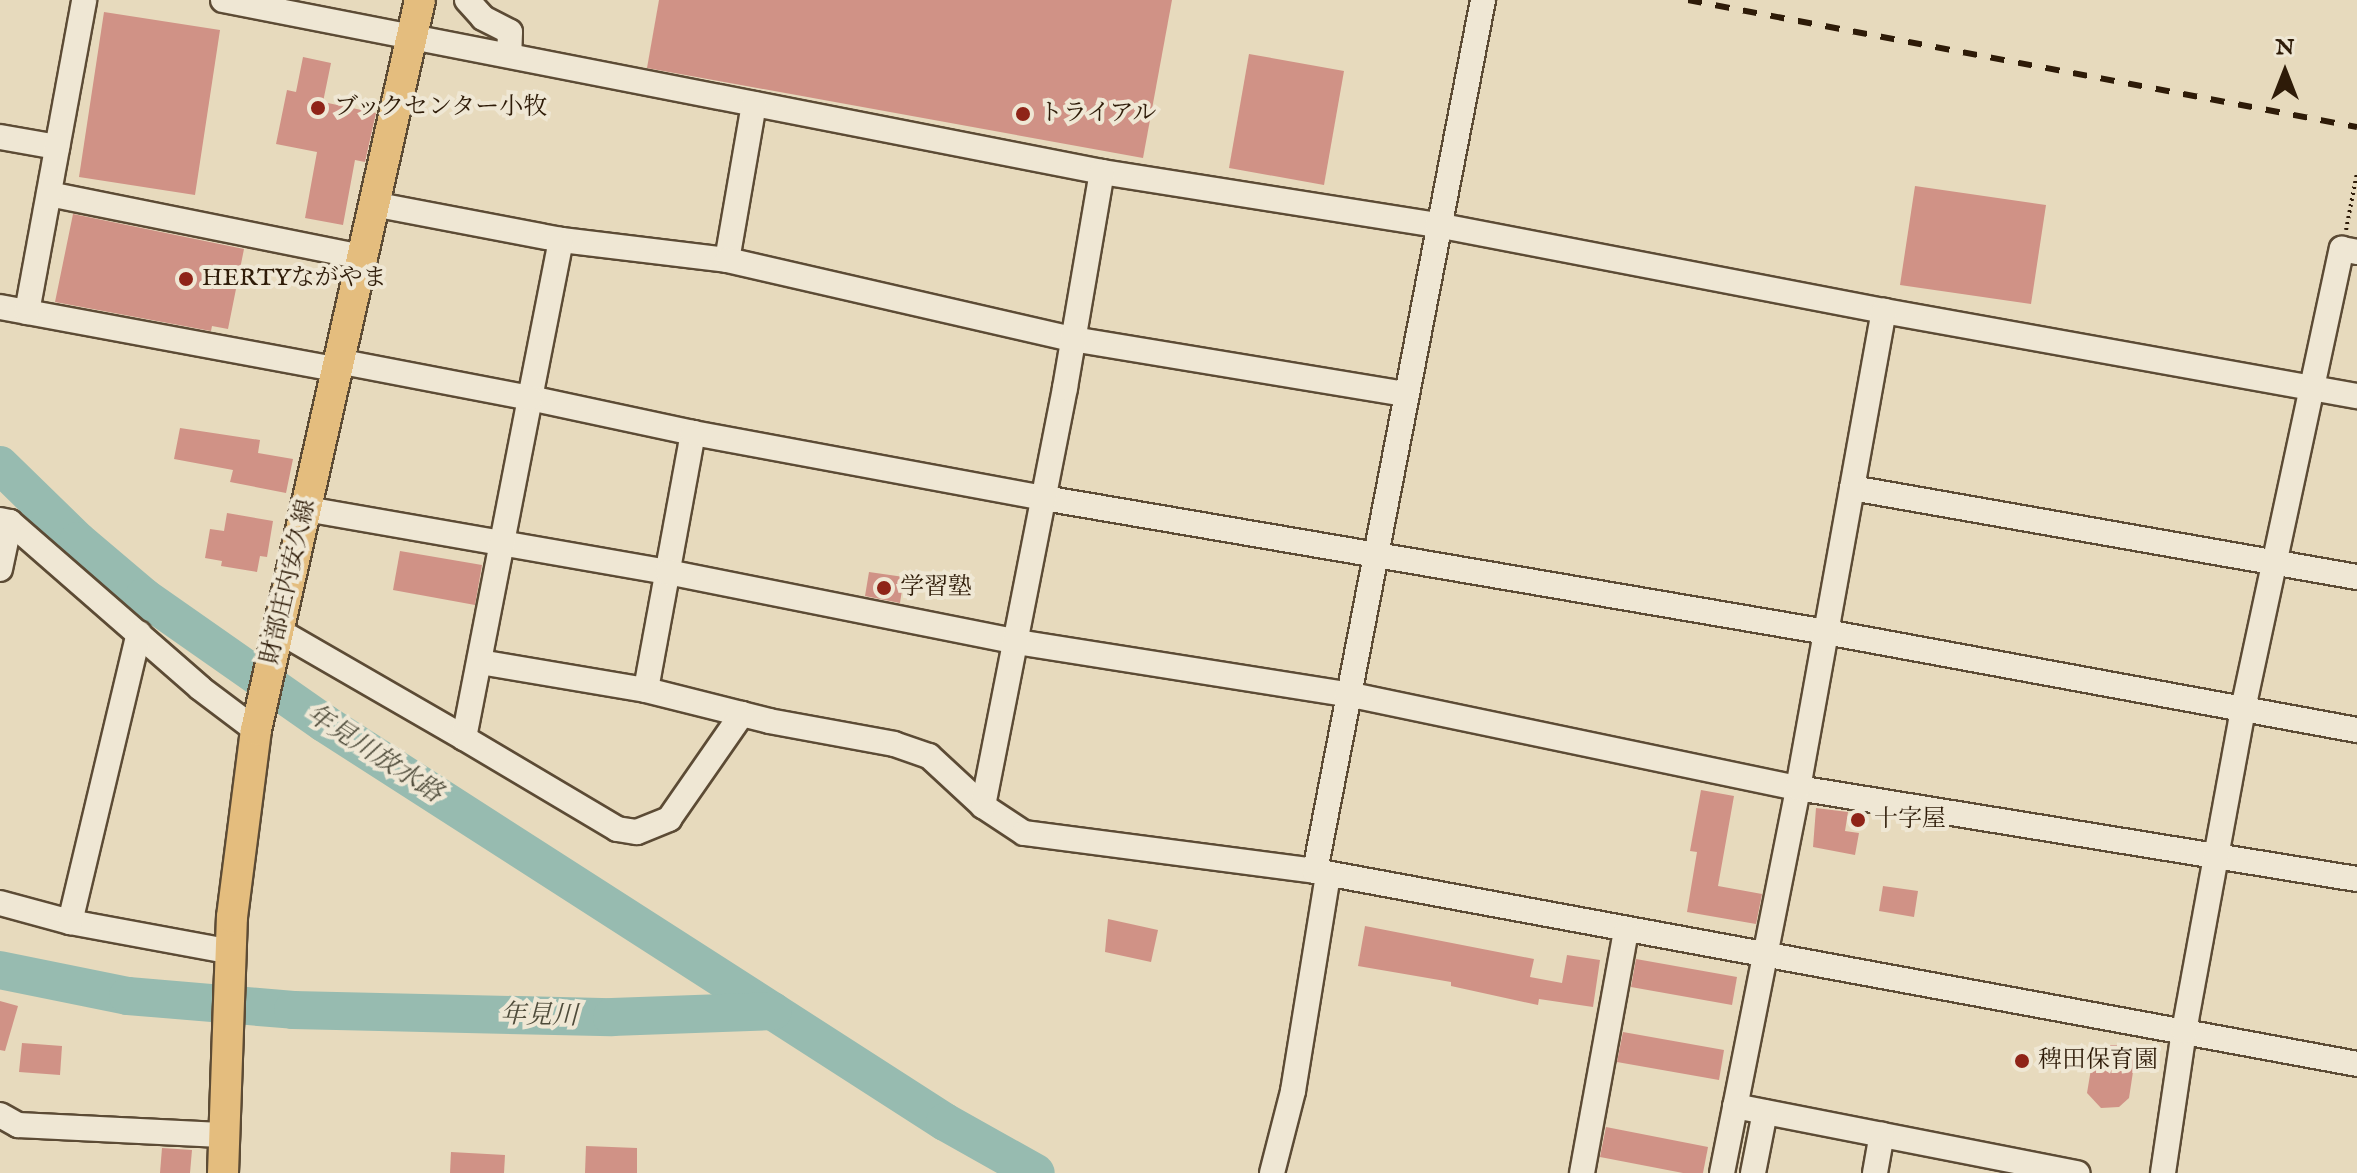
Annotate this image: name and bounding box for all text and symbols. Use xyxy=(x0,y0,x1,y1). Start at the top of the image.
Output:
north arrow xyxy=(2245,32,2325,112)
text: N xyxy=(2275,34,2295,62)
place label: ブックセンター小牧 xyxy=(334,94,550,122)
marker: ブックセンター小牧 xyxy=(309,99,327,117)
place label: トライアル xyxy=(1039,100,1159,128)
marker: トライアル xyxy=(1014,105,1032,123)
place label: HERTYながやま xyxy=(202,265,387,293)
marker: HERTYながやま xyxy=(177,270,195,288)
street label: 財部庄内安久線 xyxy=(256,497,322,667)
place label: 学習塾 xyxy=(900,574,972,602)
marker: 学習塾 xyxy=(875,579,893,597)
water label: 年見川放水路 xyxy=(300,698,448,810)
place label: 十字屋 xyxy=(1874,806,1946,834)
marker: 十字屋 xyxy=(1849,811,1867,829)
water label: 年見川 xyxy=(500,1000,578,1032)
place label: 稗田保育園 xyxy=(2038,1047,2158,1075)
marker: 稗田保育園 xyxy=(2013,1052,2031,1070)

